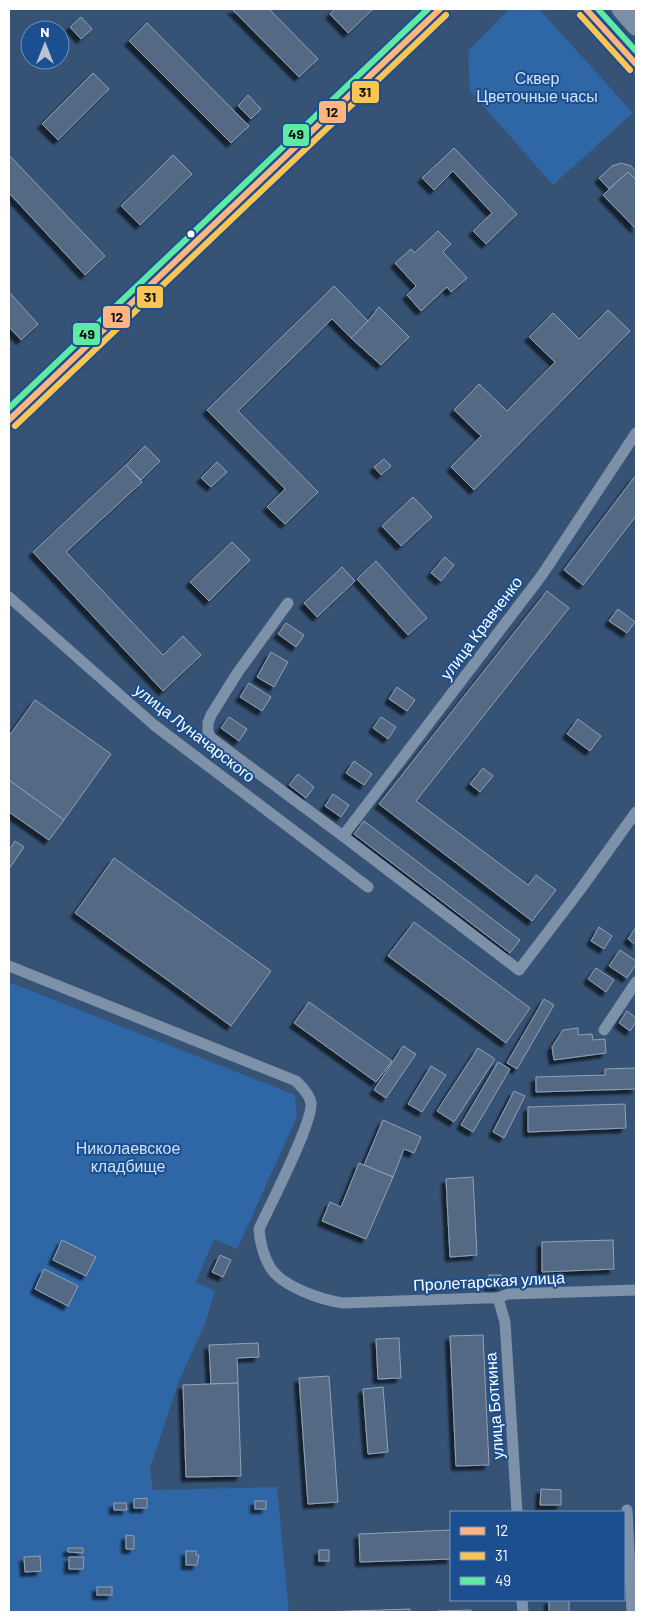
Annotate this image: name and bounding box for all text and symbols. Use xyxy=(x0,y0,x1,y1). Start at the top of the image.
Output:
north arrow xyxy=(20,20,70,70)
text: N xyxy=(40,23,50,40)
park label: Сквер Цветочные часы xyxy=(476,68,598,105)
line badge: 31 xyxy=(351,80,380,104)
text: 31 xyxy=(359,83,371,100)
line badge: 12 xyxy=(318,100,347,124)
text: 12 xyxy=(326,103,339,120)
line badge: 49 xyxy=(282,123,310,147)
text: 49 xyxy=(288,125,304,142)
unlabelled marker xyxy=(186,229,196,239)
line badge: 31 xyxy=(136,285,164,309)
text: 31 xyxy=(144,288,156,305)
line badge: 12 xyxy=(102,305,131,329)
text: 12 xyxy=(111,308,124,325)
line badge: 49 xyxy=(72,322,101,346)
text: 49 xyxy=(79,325,95,342)
street label: улица Кравченко xyxy=(436,572,526,683)
street label: улица Луначарского xyxy=(131,680,259,786)
park label: Николаевское кладбище xyxy=(76,1138,180,1175)
street label: Пролетарская улица xyxy=(413,1267,565,1294)
street label: улица Боткина xyxy=(480,1352,507,1460)
legend xyxy=(450,1511,625,1601)
text: 12 xyxy=(495,1521,508,1539)
text: 31 xyxy=(495,1546,508,1564)
text: 49 xyxy=(495,1571,511,1589)

